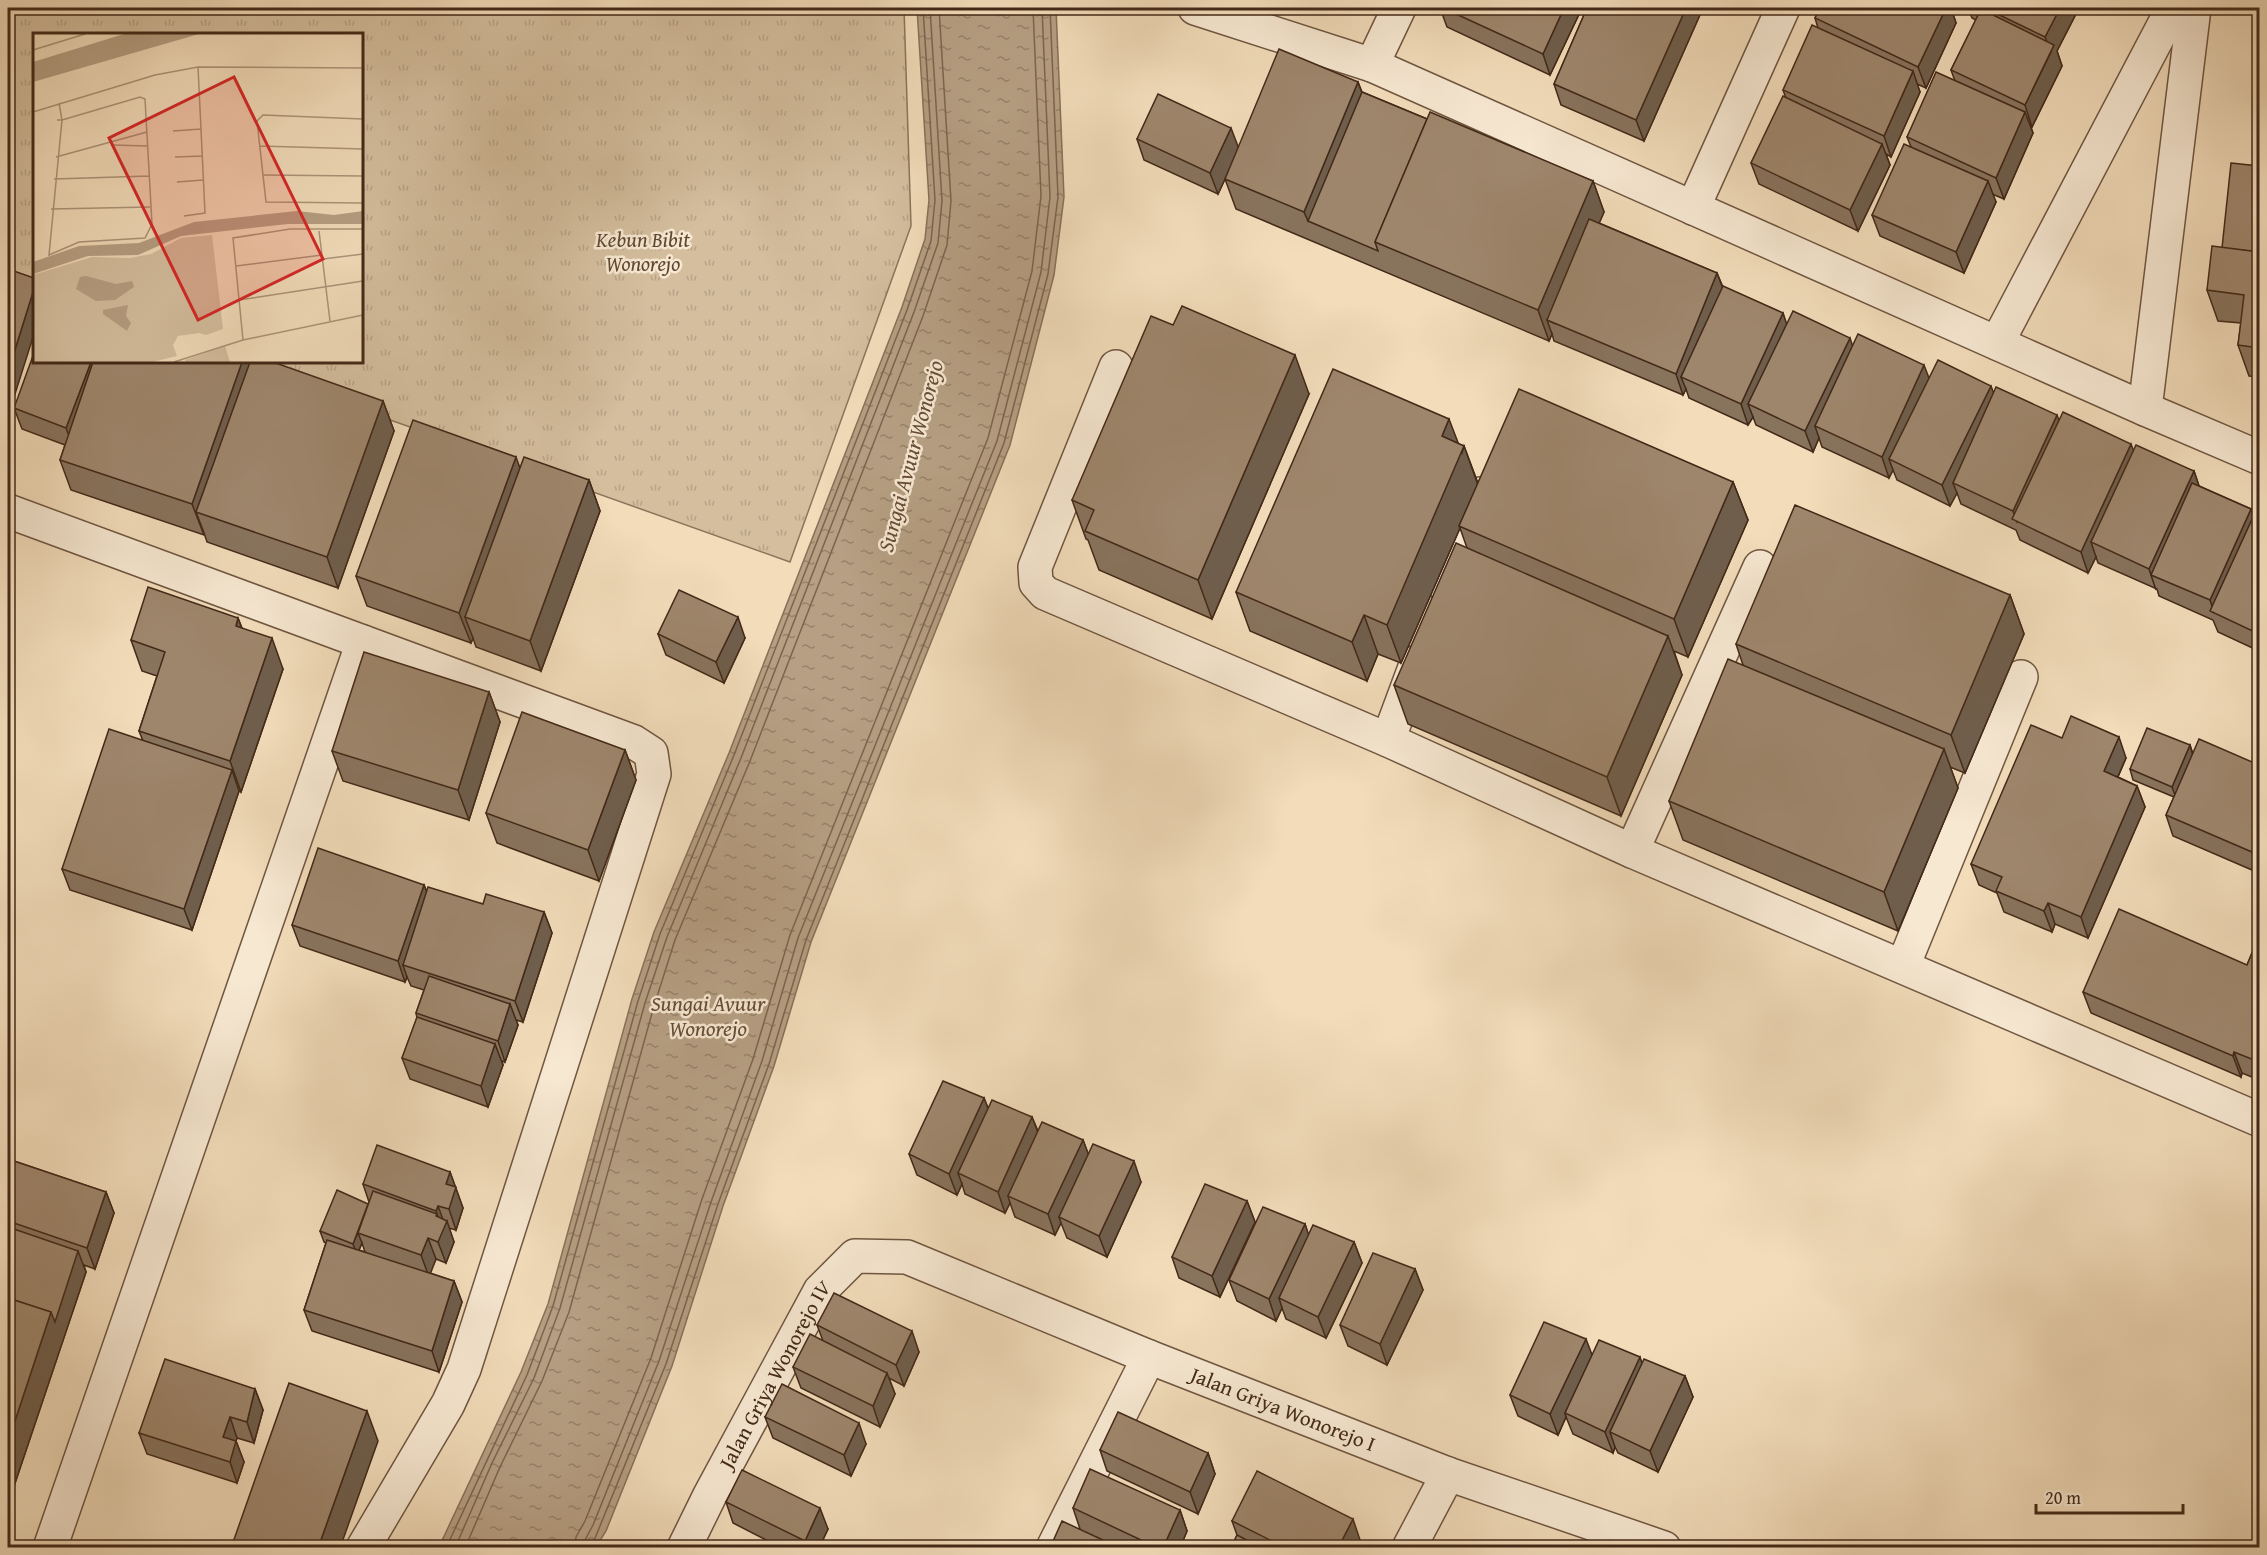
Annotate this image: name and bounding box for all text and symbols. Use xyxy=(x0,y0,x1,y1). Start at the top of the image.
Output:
inset map xyxy=(33,33,363,363)
park label: Kebun Bibit Wonorejo xyxy=(595,224,690,279)
water label: Sungai Avuur Wonorejo xyxy=(869,357,951,555)
water label: Sungai Avuur Wonorejo xyxy=(651,987,766,1044)
street label: Jalan Griya Wonorejo IV xyxy=(710,1272,838,1477)
street label: Jalan Griya Wonorejo I xyxy=(1183,1358,1380,1459)
scale bar xyxy=(2036,1477,2183,1515)
text: 20 m xyxy=(2045,1484,2081,1511)

